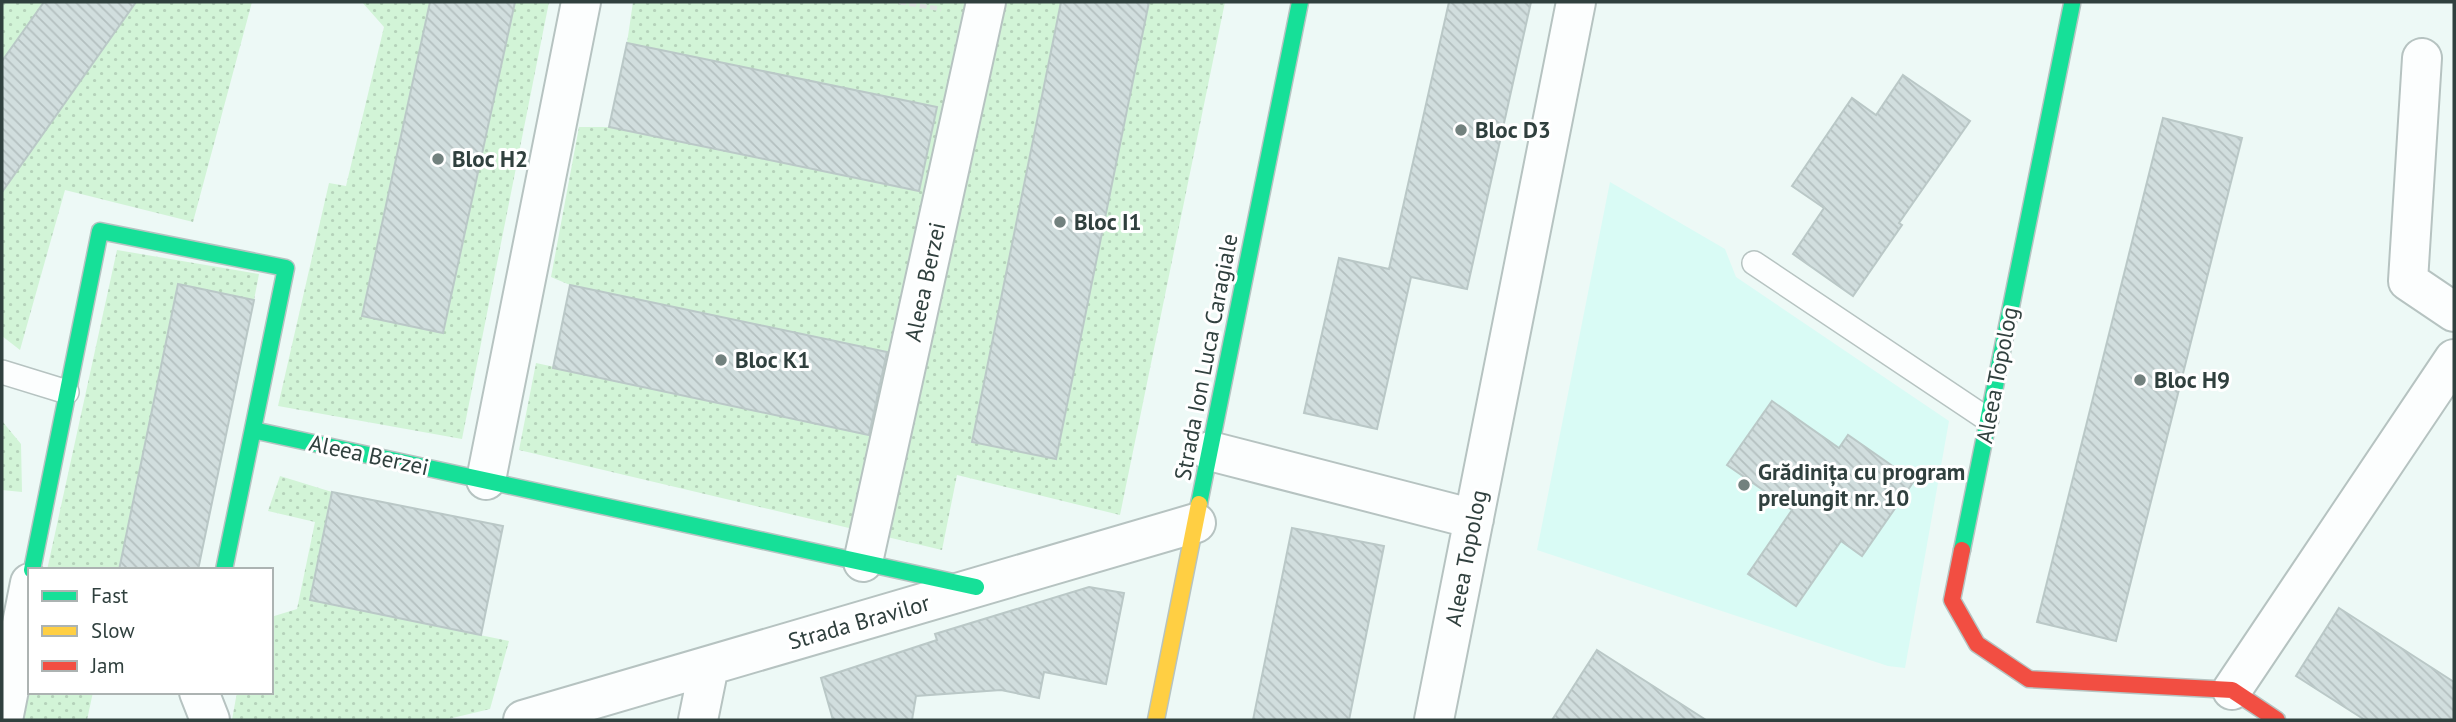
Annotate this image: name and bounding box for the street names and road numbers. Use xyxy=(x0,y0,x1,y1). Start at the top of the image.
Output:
street label: Aleea Berzei xyxy=(898,219,951,344)
street label: Strada Ion Luca Caragiale xyxy=(1167,231,1244,483)
street label: Aleea Topolog xyxy=(1969,304,2024,446)
street label: Aleea Berzei xyxy=(307,428,432,481)
street label: Aleea Topolog xyxy=(1438,487,1493,629)
street label: Strada Bravilor xyxy=(785,587,933,656)

